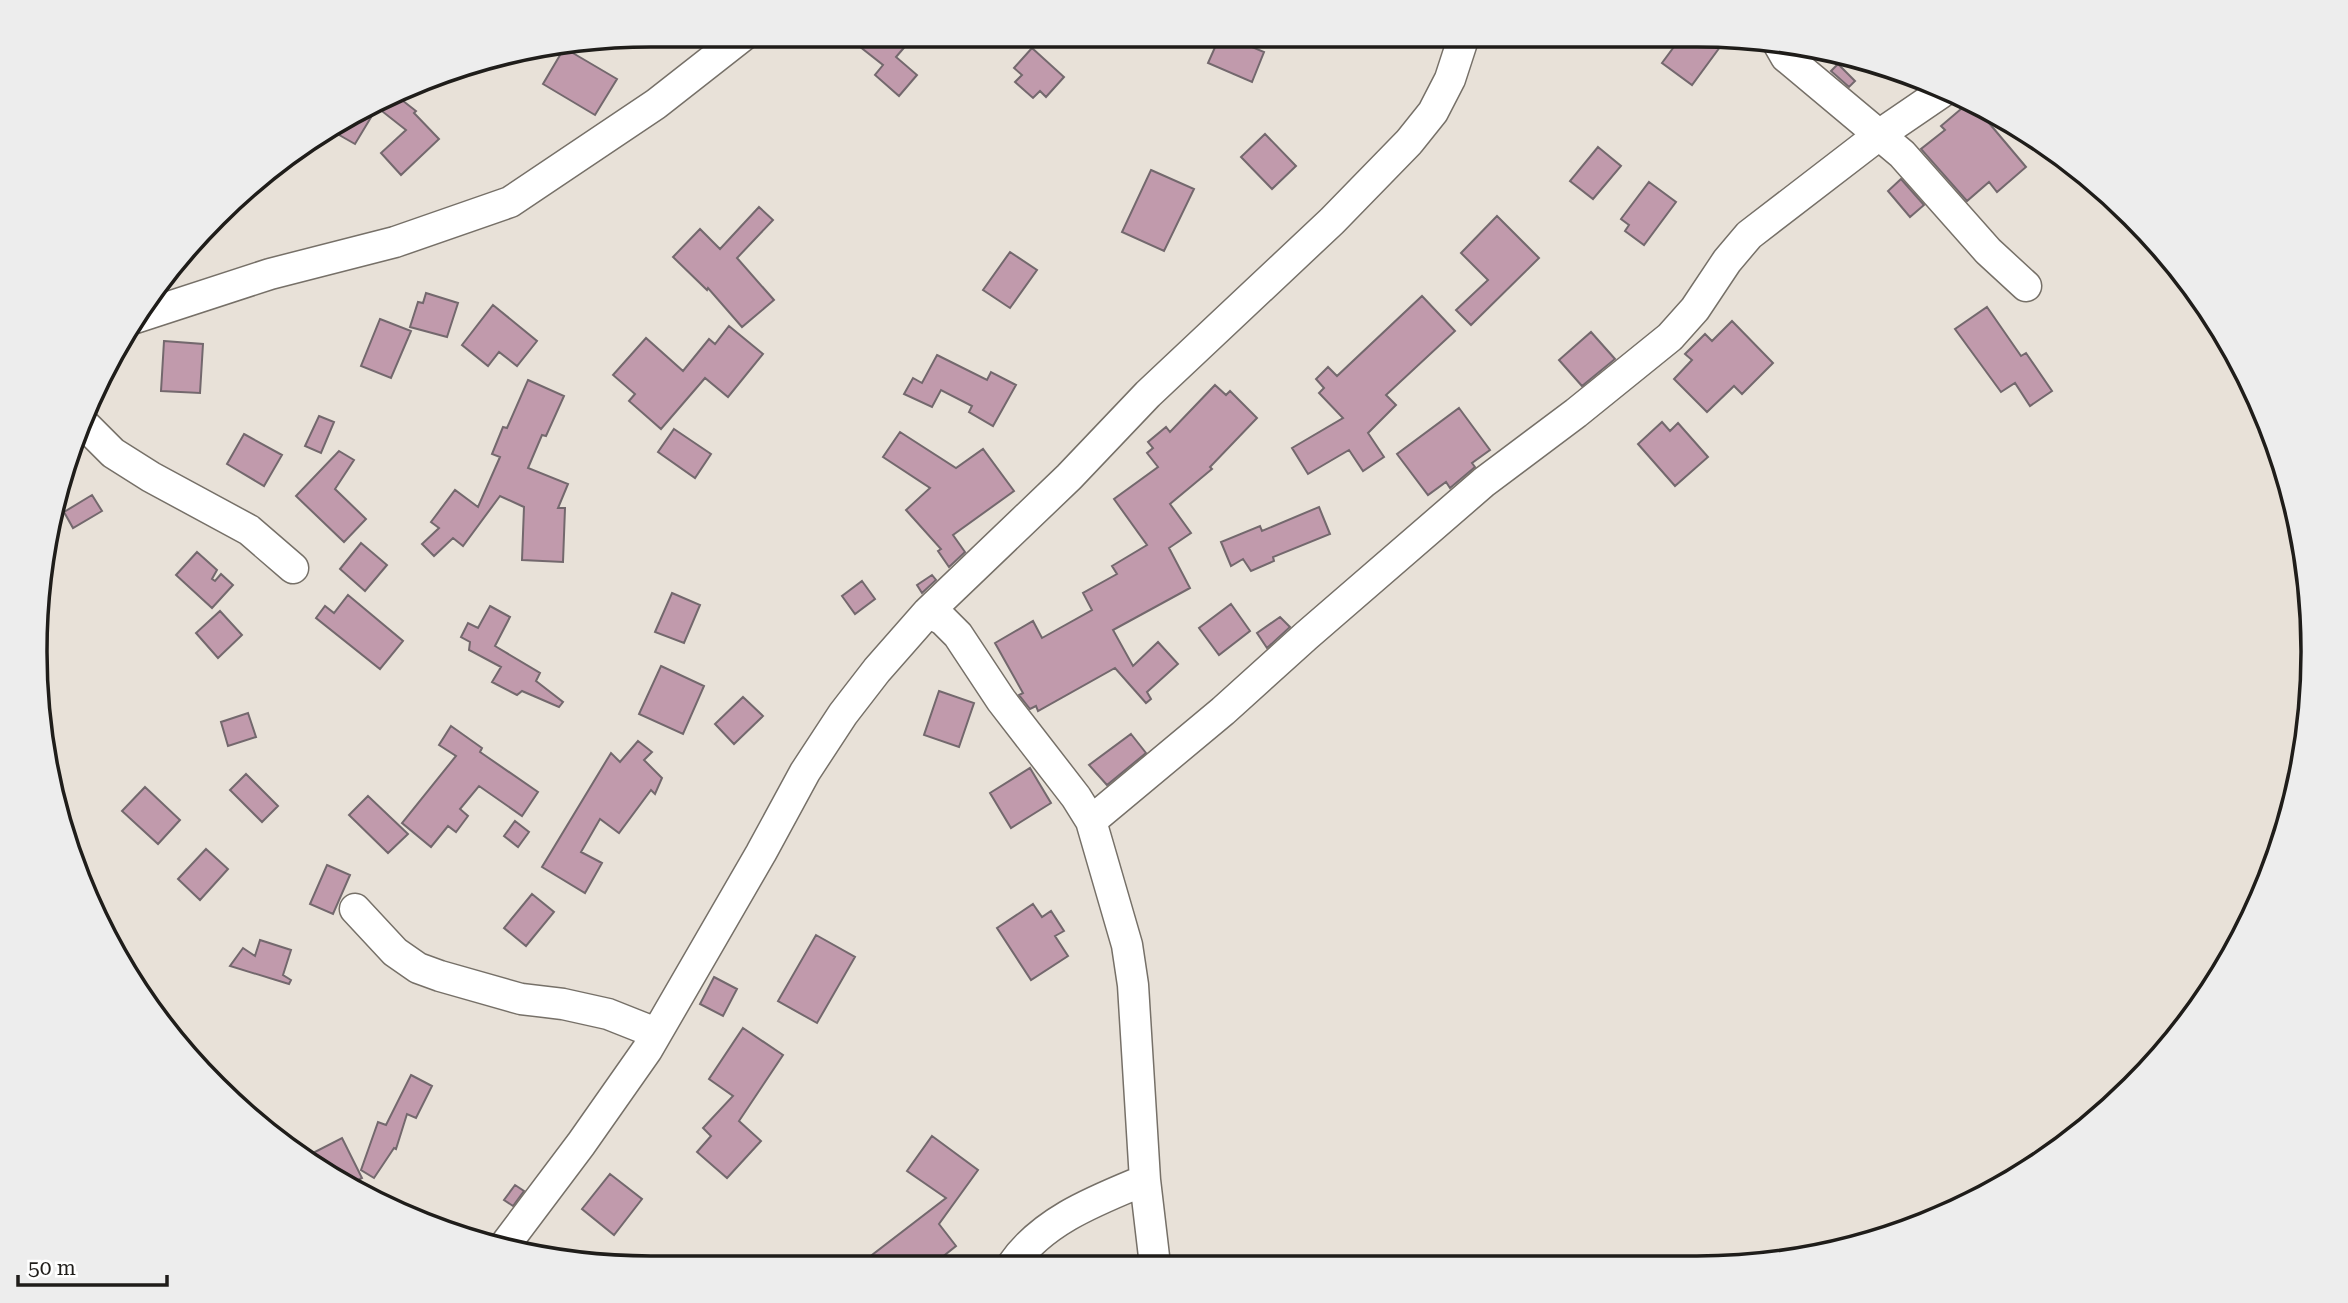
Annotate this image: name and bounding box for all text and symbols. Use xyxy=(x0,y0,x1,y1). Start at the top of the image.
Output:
scale bar xyxy=(18,1244,166,1288)
text: 50 m xyxy=(28,1256,76,1280)

